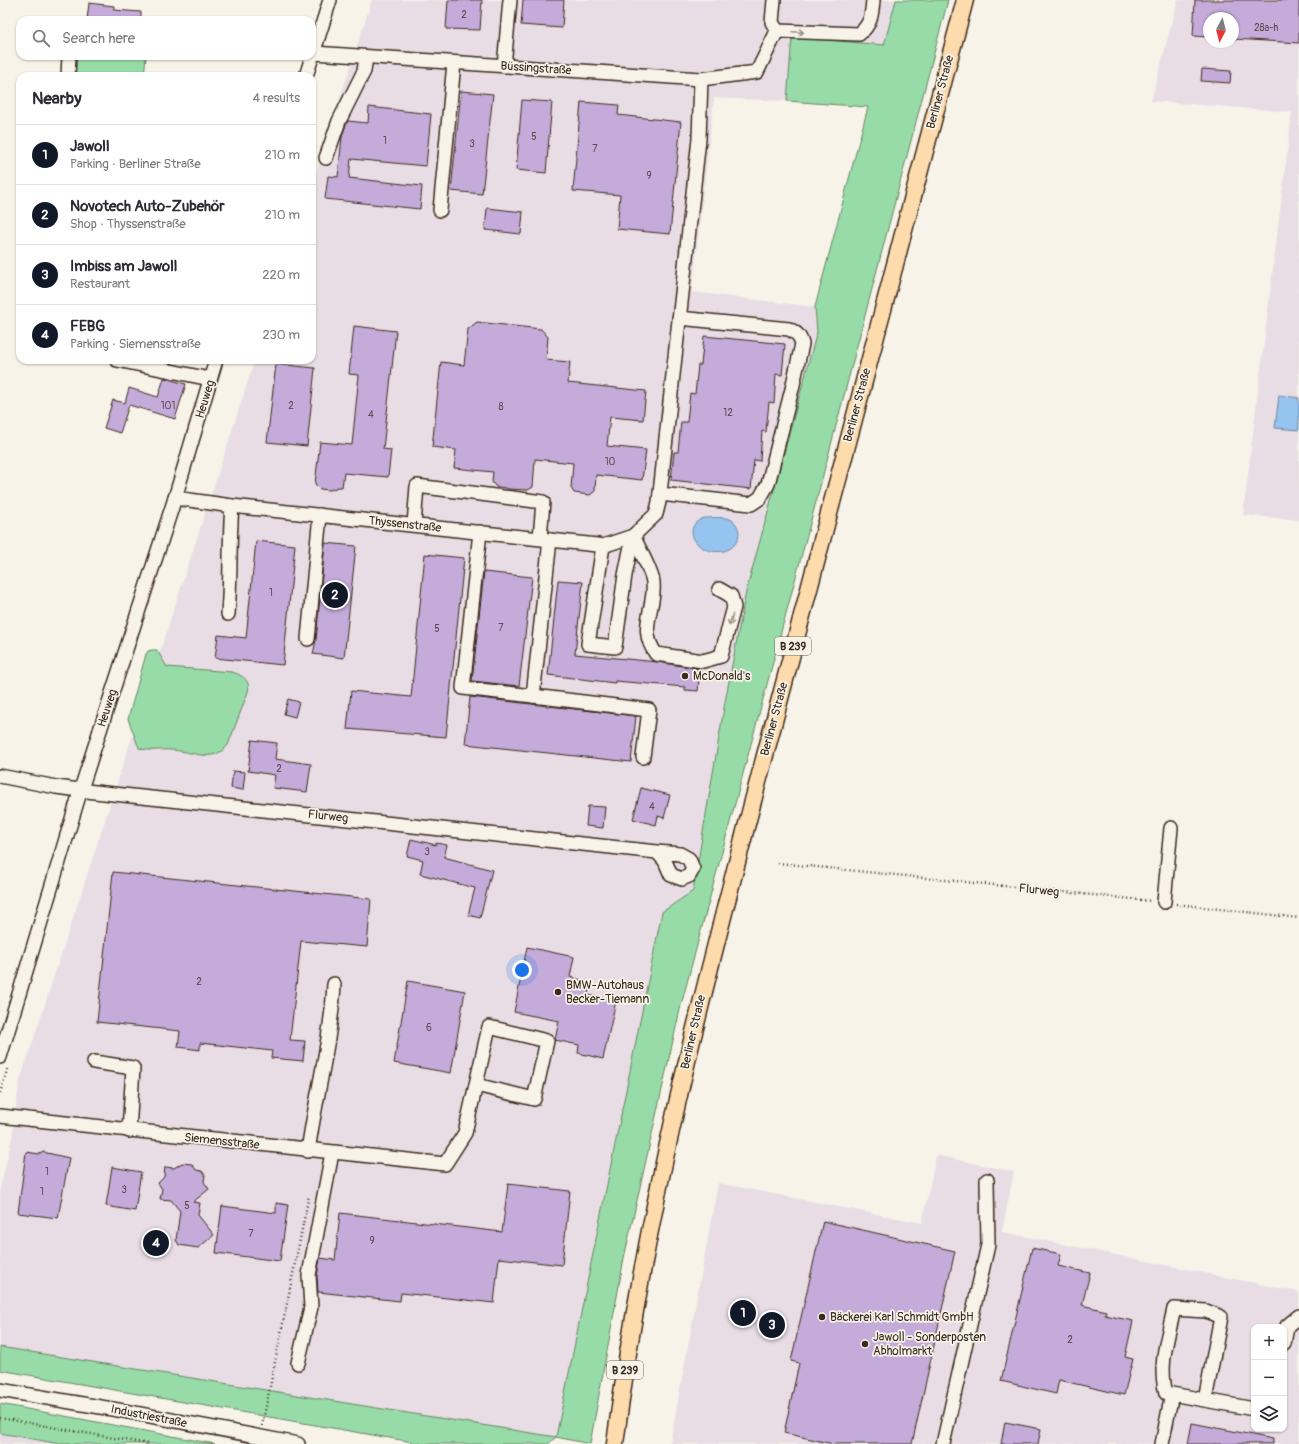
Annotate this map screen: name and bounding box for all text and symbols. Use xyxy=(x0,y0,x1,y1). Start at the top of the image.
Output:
house number: 2 xyxy=(461,9,467,21)
north arrow xyxy=(1203,12,1239,48)
search box xyxy=(16,16,316,60)
house number: 28a-h xyxy=(1254,22,1278,34)
icon: search xyxy=(30,27,52,49)
one-way arrow xyxy=(791,28,804,35)
text: Search here xyxy=(62,29,135,48)
street label: Berliner Straße xyxy=(923,54,958,131)
street label: Büssingstraße xyxy=(500,59,572,78)
text: Nearby xyxy=(32,88,81,109)
text: 4 results xyxy=(253,90,300,106)
house number: 5 xyxy=(531,131,537,143)
house number: 1 xyxy=(383,135,387,147)
text: Jawoll xyxy=(70,137,109,156)
house number: 3 xyxy=(469,138,475,150)
house number: 7 xyxy=(592,143,598,155)
text: 1 xyxy=(42,147,48,163)
text: 210 m xyxy=(264,147,300,163)
text: Parking · Berliner Straße xyxy=(70,156,201,172)
house number: 9 xyxy=(646,170,652,182)
text: Novotech Auto-Zubehör xyxy=(70,197,225,216)
text: 2 xyxy=(41,207,49,223)
text: 210 m xyxy=(264,207,300,223)
text: Shop · Thyssenstraße xyxy=(70,216,186,232)
text: Imbiss am Jawoll xyxy=(70,257,177,276)
text: 3 xyxy=(41,267,49,283)
text: 220 m xyxy=(262,267,300,283)
text: Restaurant xyxy=(70,276,130,292)
text: FEBG xyxy=(70,317,105,336)
text: 4 xyxy=(41,327,49,343)
text: 230 m xyxy=(263,327,300,343)
text: Parking · Siemensstraße xyxy=(70,336,201,352)
street label: Berliner Straße xyxy=(840,367,875,444)
street label: Heuweg xyxy=(193,378,218,420)
house number: 101 xyxy=(161,400,175,412)
house number: 2 xyxy=(288,400,294,412)
house number: 8 xyxy=(498,401,504,413)
house number: 12 xyxy=(723,407,733,419)
house number: 4 xyxy=(368,409,374,421)
house number: 10 xyxy=(605,456,616,468)
street label: Thyssenstraße xyxy=(368,513,442,536)
pin: 2 xyxy=(322,580,348,610)
house number: 1 xyxy=(269,587,273,599)
one-way arrow xyxy=(727,613,734,626)
house number: 7 xyxy=(498,622,504,634)
house number: 5 xyxy=(434,623,440,635)
road number: B 239 xyxy=(775,637,811,655)
place label: McDonald's xyxy=(693,669,751,684)
marker: McDonald's xyxy=(680,671,690,681)
street label: Berliner Straße xyxy=(757,681,792,758)
street label: Heuweg xyxy=(94,687,121,729)
house number: 2 xyxy=(276,763,282,775)
house number: 4 xyxy=(649,801,655,813)
street label: Flurweg xyxy=(307,807,349,826)
house number: 3 xyxy=(424,846,430,858)
street label: Flurweg xyxy=(1018,881,1060,900)
your location xyxy=(512,960,532,980)
house number: 2 xyxy=(196,976,202,988)
place label: BMW-Autohaus Becker-Tiemann xyxy=(566,978,649,1007)
marker: BMW-Autohaus Becker-Tiemann xyxy=(553,987,563,997)
street label: Berliner Straße xyxy=(678,994,709,1071)
house number: 6 xyxy=(426,1022,432,1034)
street label: Siemensstraße xyxy=(184,1130,260,1153)
house number: 1 xyxy=(45,1166,49,1178)
house number: 3 xyxy=(121,1184,127,1196)
house number: 1 xyxy=(40,1186,44,1198)
house number: 5 xyxy=(184,1200,190,1212)
pin: 4 xyxy=(143,1228,169,1258)
house number: 7 xyxy=(248,1228,254,1240)
house number: 9 xyxy=(369,1235,375,1247)
pin: 1 xyxy=(730,1298,756,1328)
pin: 3 xyxy=(759,1310,785,1340)
place label: Bäckerei Karl Schmidt GmbH xyxy=(830,1310,974,1325)
marker: Bäckerei Karl Schmidt GmbH xyxy=(817,1312,827,1322)
map controls xyxy=(1251,1324,1287,1432)
button: + xyxy=(1251,1324,1287,1360)
place label: Jawoll - Sonderposten Abholmarkt xyxy=(873,1330,986,1359)
house number: 2 xyxy=(1067,1334,1073,1346)
marker: Jawoll - Sonderposten Abholmarkt xyxy=(860,1339,870,1349)
button: − xyxy=(1251,1360,1287,1396)
road number: B 239 xyxy=(607,1361,643,1379)
button: layers xyxy=(1251,1396,1287,1432)
street label: Industriestraße xyxy=(110,1402,188,1431)

